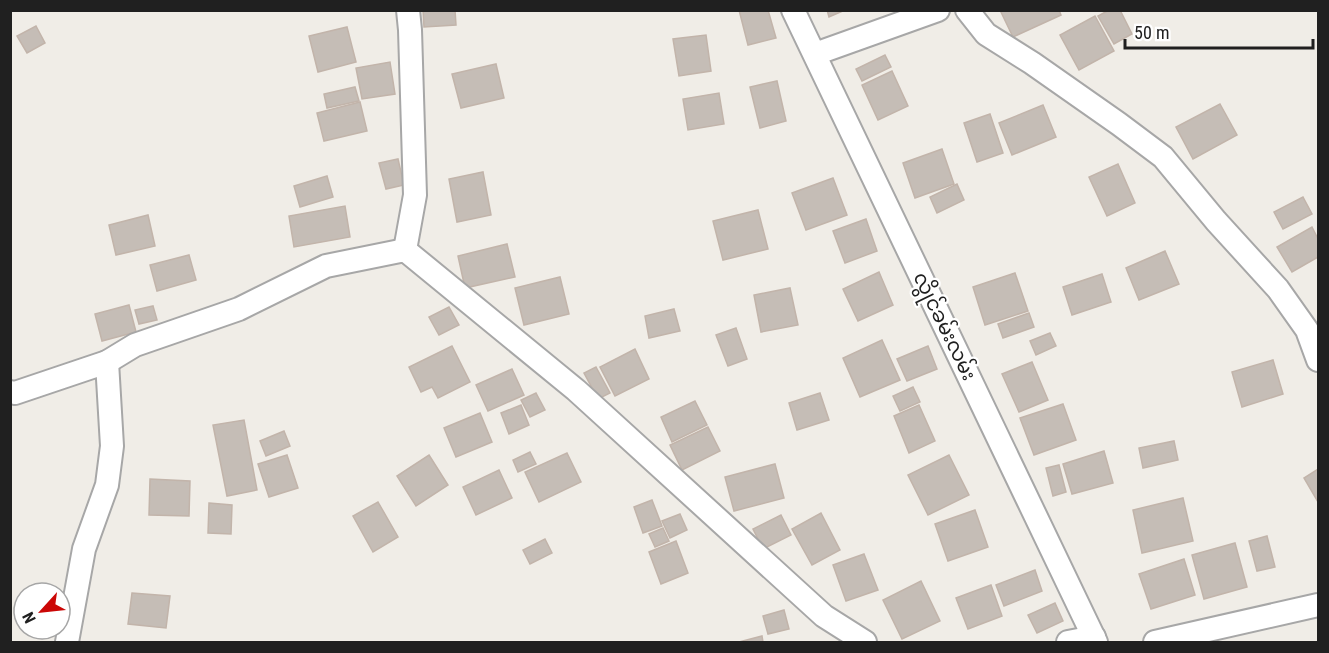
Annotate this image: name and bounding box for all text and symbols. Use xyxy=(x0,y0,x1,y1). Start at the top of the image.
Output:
scale bar xyxy=(1125,12,1312,50)
text: 50 m xyxy=(1134,22,1169,43)
street label: လွိုင်ခမ်းလမ်း xyxy=(905,267,983,386)
north arrow xyxy=(12,581,72,641)
text: N xyxy=(18,609,40,626)

